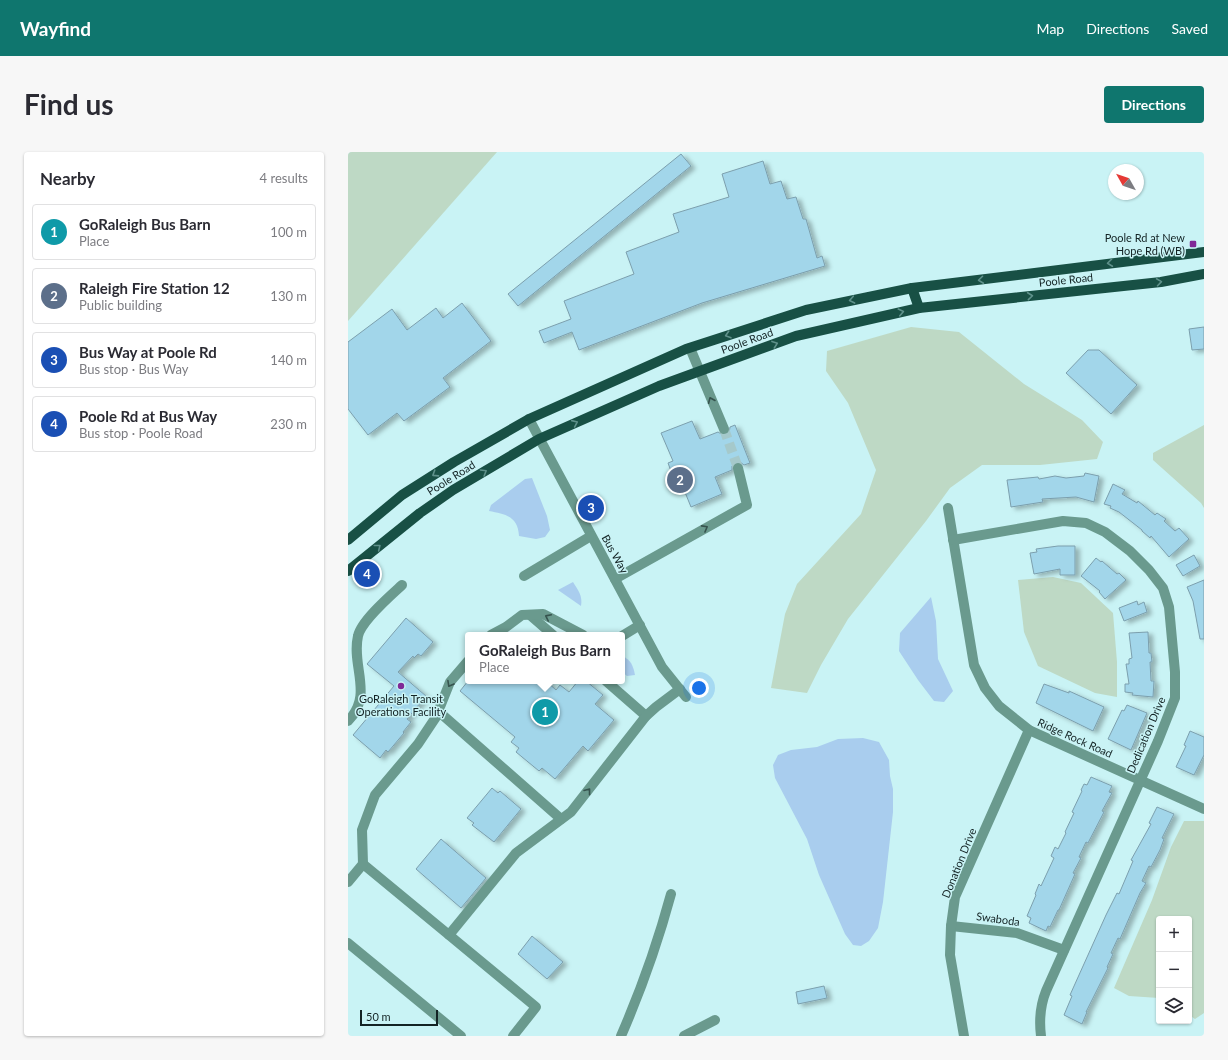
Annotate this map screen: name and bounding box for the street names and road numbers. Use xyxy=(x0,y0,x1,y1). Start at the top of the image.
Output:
street label: Poole Road xyxy=(1038,270,1094,289)
street label: Poole Road xyxy=(719,325,775,356)
street label: Poole Road xyxy=(424,458,477,498)
street label: Bus Way xyxy=(599,532,632,576)
street label: Dedication Drive xyxy=(1124,694,1168,775)
street label: Ridge Rock Road xyxy=(1036,715,1115,760)
street label: Donation Drive xyxy=(939,826,979,900)
street label: Swaboda xyxy=(975,909,1021,928)

